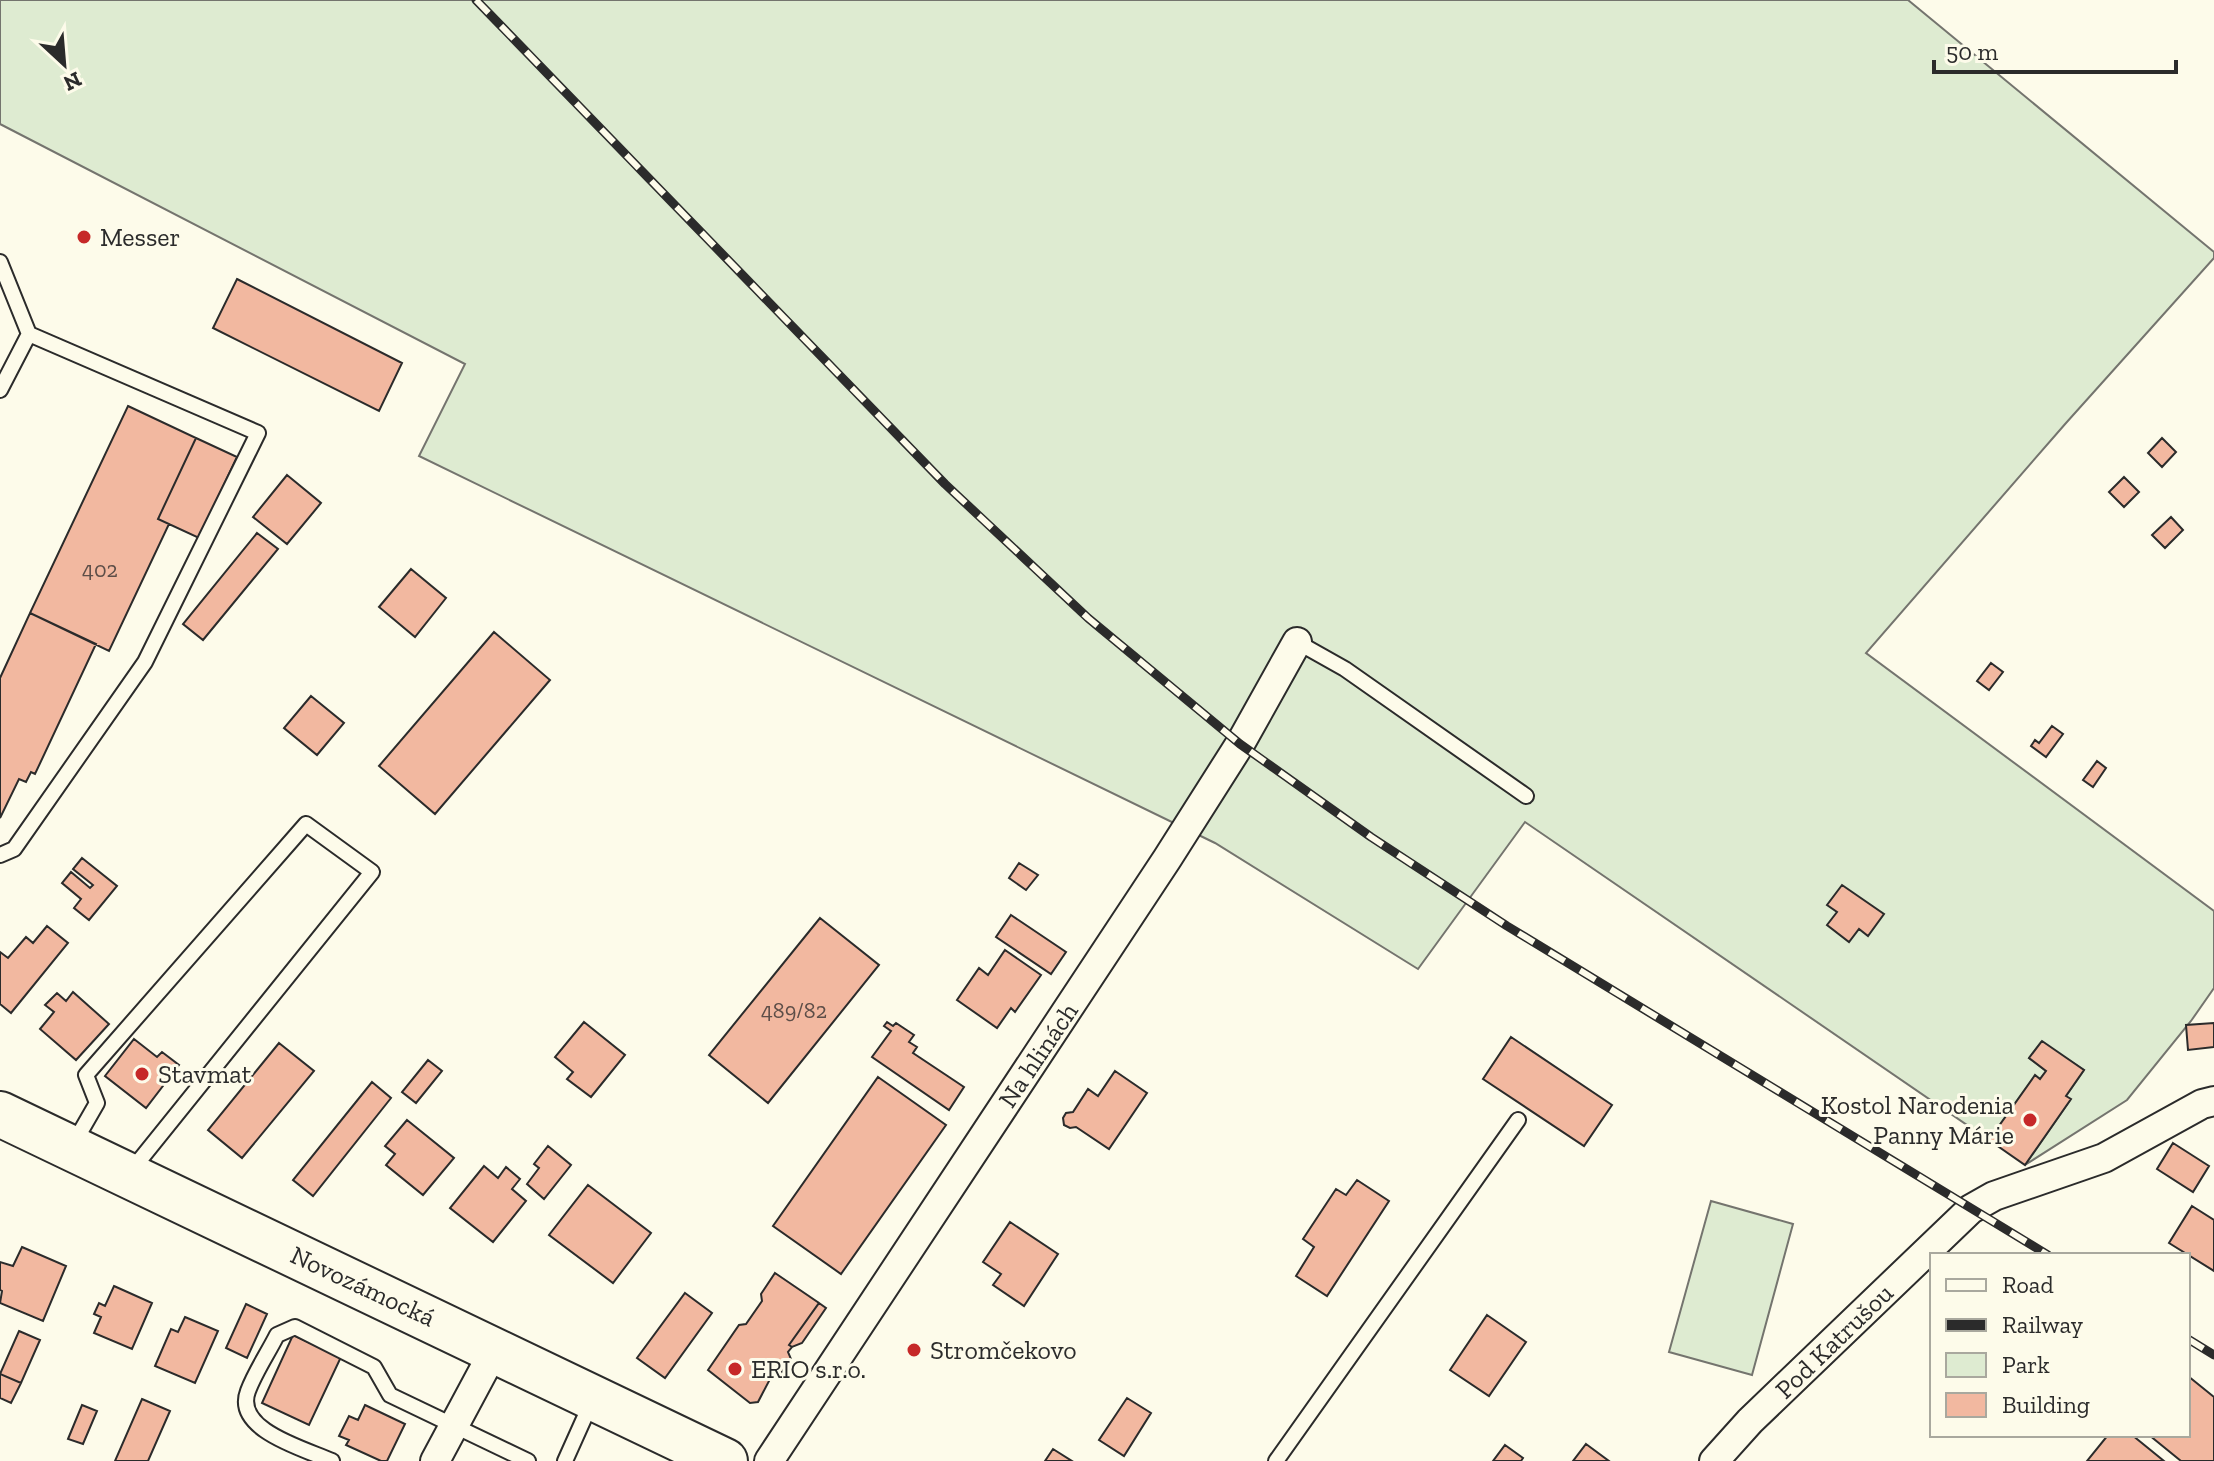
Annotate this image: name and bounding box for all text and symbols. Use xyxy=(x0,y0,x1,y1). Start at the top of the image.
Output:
north arrow xyxy=(24,24,104,104)
scale bar xyxy=(1934,24,2176,74)
text: 50 m xyxy=(1946,37,1999,66)
text: N xyxy=(59,66,86,97)
place label: Messer xyxy=(100,221,180,253)
marker: Messer xyxy=(75,228,93,246)
house number: 402 xyxy=(82,556,118,583)
street label: Na hlinách xyxy=(991,996,1085,1114)
house number: 489/82 xyxy=(761,997,827,1024)
place label: Stavmat xyxy=(158,1058,252,1090)
marker: Stavmat xyxy=(133,1065,151,1083)
place label: Kostol Narodenia Panny Márie xyxy=(1821,1089,2014,1151)
marker: Kostol Narodenia Panny Márie xyxy=(2021,1111,2039,1129)
street label: Novozámocká xyxy=(285,1239,441,1334)
legend xyxy=(1930,1253,2190,1437)
text: Road xyxy=(2002,1270,2054,1299)
street label: Pod Katrušou xyxy=(1768,1277,1900,1405)
text: Railway xyxy=(2002,1310,2084,1339)
place label: Stromčekovo xyxy=(930,1334,1077,1366)
marker: Stromčekovo xyxy=(905,1341,923,1359)
text: Park xyxy=(2002,1350,2050,1379)
place label: ERIO s.r.o. xyxy=(751,1353,866,1385)
marker: ERIO s.r.o. xyxy=(726,1360,744,1378)
text: Building xyxy=(2002,1390,2090,1419)

